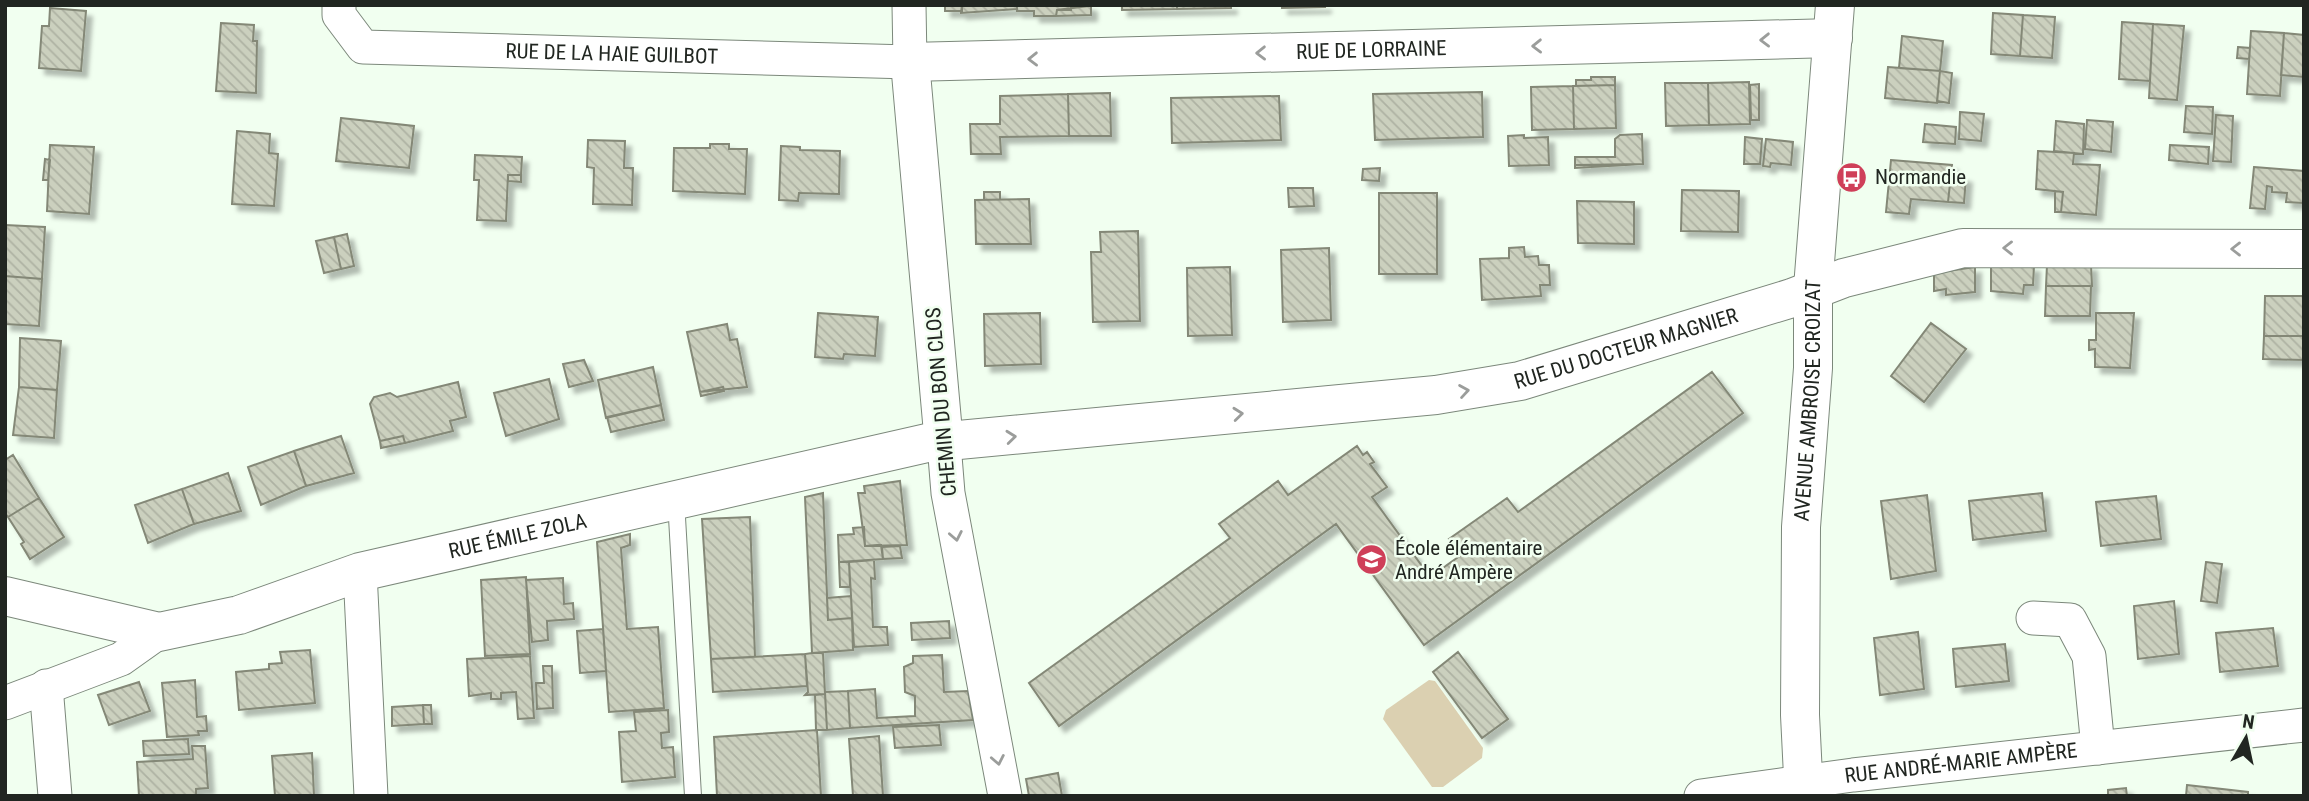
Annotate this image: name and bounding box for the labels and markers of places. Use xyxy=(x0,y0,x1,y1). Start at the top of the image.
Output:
bus stop icon: Normandie xyxy=(1835,160,1869,194)
place label: Normandie xyxy=(1875,165,1966,189)
place label: École élémentaire André Ampère xyxy=(1395,536,1543,584)
school or university icon: École élémentaire André Ampère xyxy=(1355,543,1389,577)

